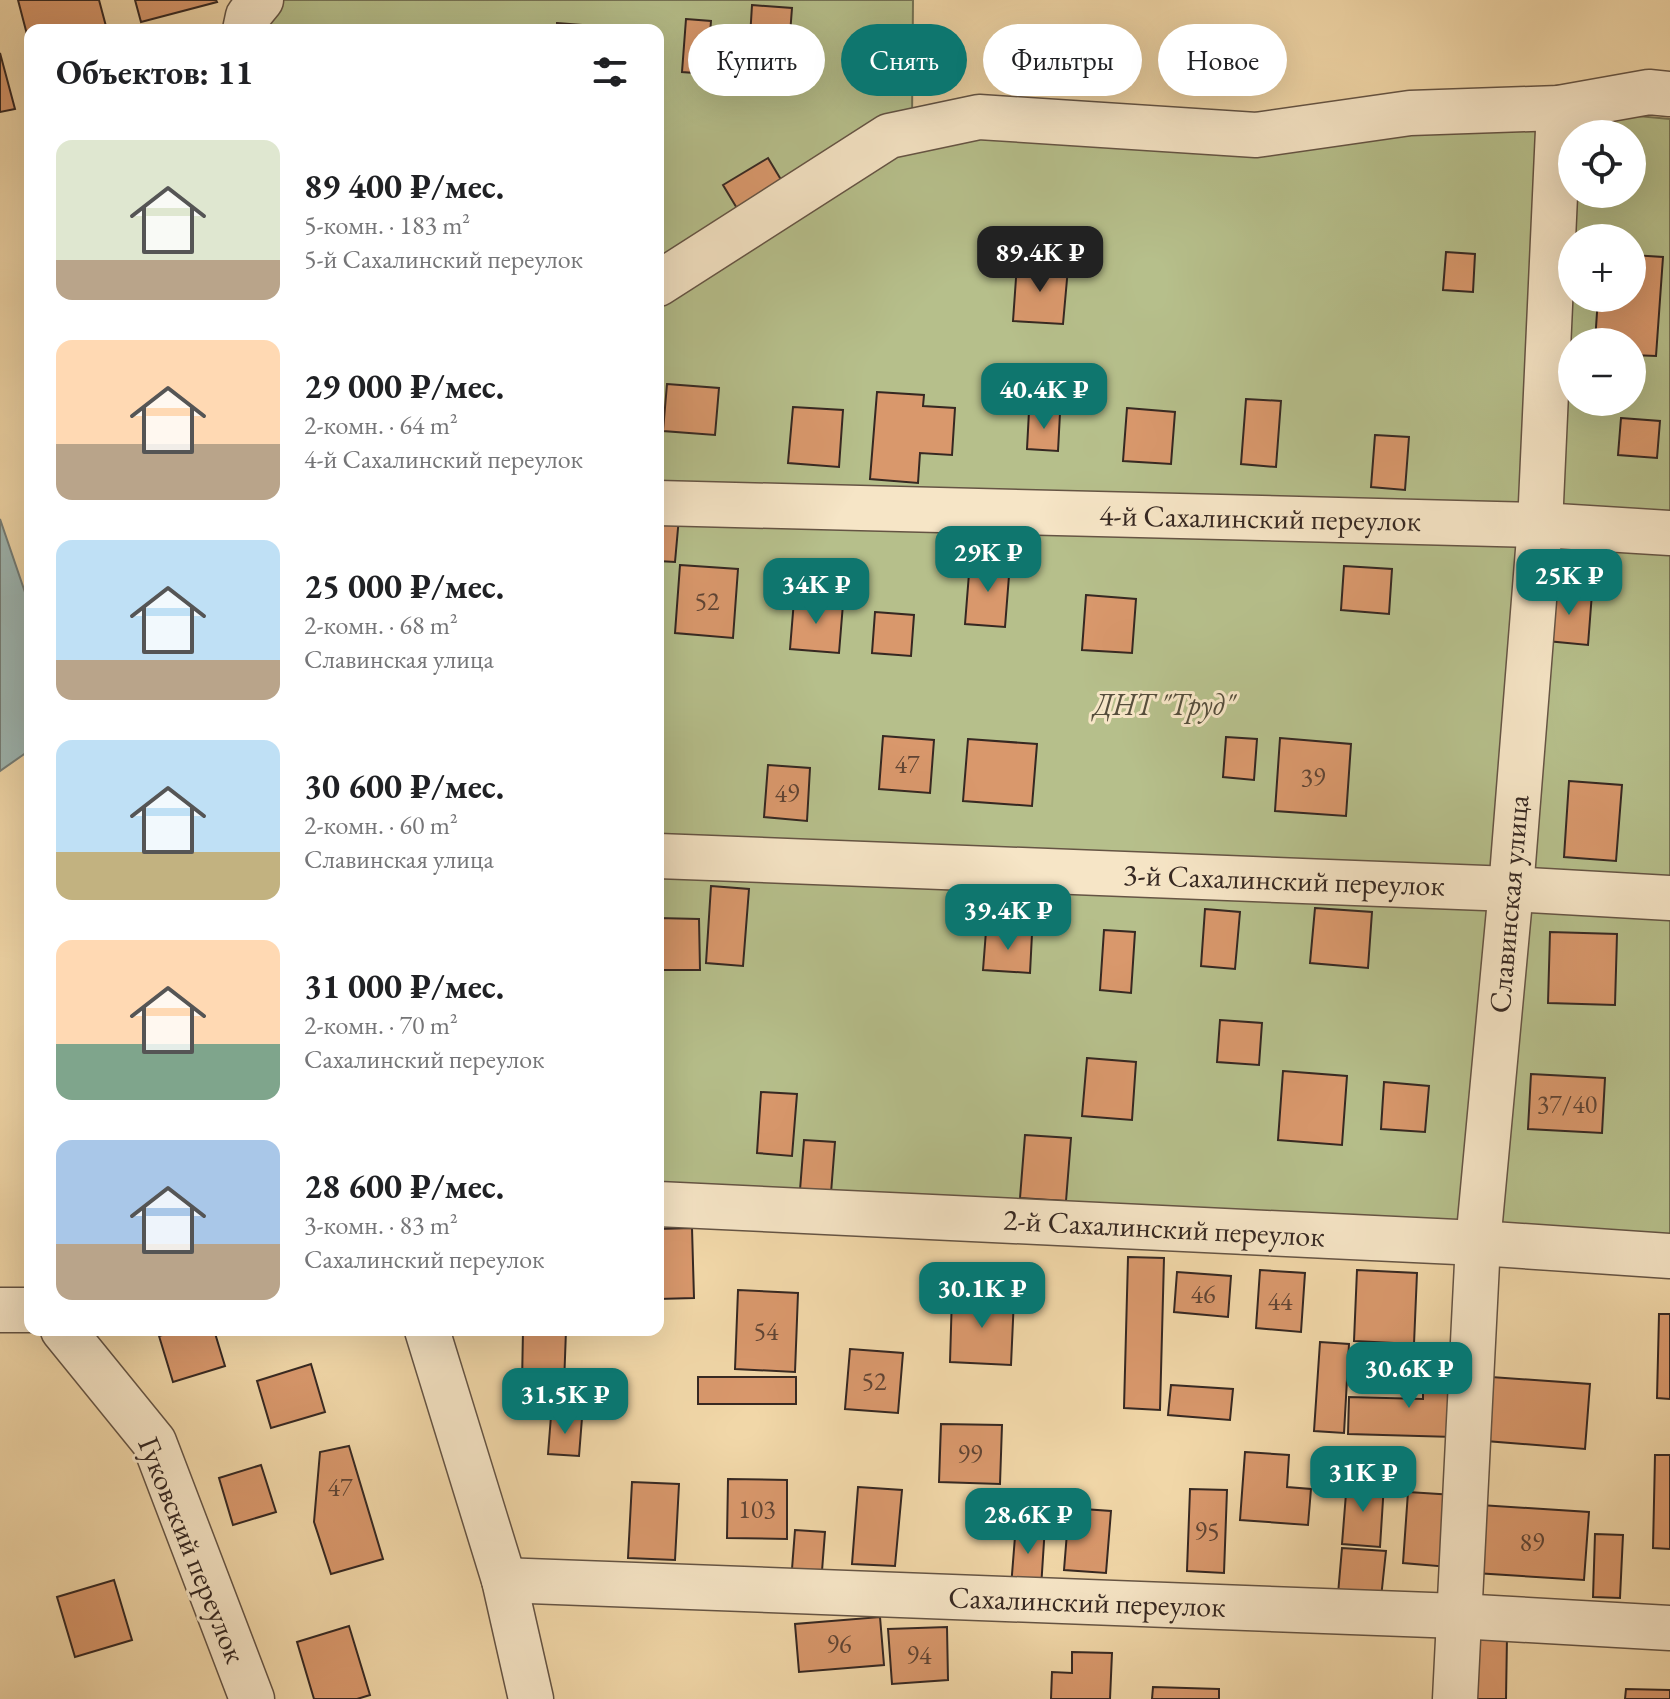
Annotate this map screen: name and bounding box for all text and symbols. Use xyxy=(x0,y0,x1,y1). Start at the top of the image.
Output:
chip: Купить xyxy=(688,24,825,96)
chip: Снять xyxy=(841,24,967,96)
chip: Фильтры xyxy=(983,24,1142,96)
chip: Новое xyxy=(1158,24,1287,96)
text: Объектов: 11 xyxy=(56,50,253,94)
icon: filters xyxy=(588,50,632,94)
map controls xyxy=(1558,120,1646,416)
button: locate xyxy=(1558,120,1646,208)
text: 89 400 ₽/мес. xyxy=(304,164,504,208)
icon: home xyxy=(120,172,216,268)
text: 5-комн. · 183 m² xyxy=(304,208,470,242)
button: + xyxy=(1558,224,1646,312)
pin: 89.4K ₽ xyxy=(966,226,1114,294)
text: 89.4K ₽ xyxy=(995,235,1085,269)
text: 5-й Сахалинский переулок xyxy=(304,242,583,276)
button: − xyxy=(1558,328,1646,416)
pin: 40.4K ₽ xyxy=(970,363,1118,431)
text: 29 000 ₽/мес. xyxy=(304,364,504,408)
icon: home xyxy=(120,372,216,468)
text: 40.4K ₽ xyxy=(999,372,1089,406)
text: 2-комн. · 64 m² xyxy=(304,408,458,442)
text: 4-й Сахалинский переулок xyxy=(304,442,583,476)
street label: 4-й Сахалинский переулок xyxy=(1099,495,1421,540)
pin: 29K ₽ xyxy=(932,526,1044,594)
text: 29K ₽ xyxy=(953,535,1023,569)
pin: 25K ₽ xyxy=(1513,549,1625,617)
pin: 34K ₽ xyxy=(760,558,872,626)
text: 25K ₽ xyxy=(1534,558,1604,592)
text: 25 000 ₽/мес. xyxy=(304,564,504,608)
text: 34K ₽ xyxy=(781,567,851,601)
icon: home xyxy=(120,572,216,668)
house number: 52 xyxy=(695,584,720,618)
text: 2-комн. · 68 m² xyxy=(304,608,458,642)
text: Славинская улица xyxy=(304,642,494,676)
park label: ДНТ "Труд" xyxy=(1091,685,1238,724)
house number: 47 xyxy=(895,747,920,781)
house number: 39 xyxy=(1301,760,1326,794)
text: 30 600 ₽/мес. xyxy=(304,764,504,808)
icon: home xyxy=(120,772,216,868)
house number: 49 xyxy=(775,776,800,810)
street label: Славинская улица xyxy=(1480,793,1537,1015)
text: 2-комн. · 60 m² xyxy=(304,808,458,842)
text: Славинская улица xyxy=(304,842,494,876)
street label: 3-й Сахалинский переулок xyxy=(1122,854,1446,905)
pin: 39.4K ₽ xyxy=(934,884,1082,952)
text: 39.4K ₽ xyxy=(963,893,1053,927)
text: 31 000 ₽/мес. xyxy=(304,964,504,1008)
icon: home xyxy=(120,972,216,1068)
text: 2-комн. · 70 m² xyxy=(304,1008,458,1042)
text: Сахалинский переулок xyxy=(304,1042,544,1076)
house number: 37/40 xyxy=(1537,1087,1597,1121)
text: 28 600 ₽/мес. xyxy=(304,1164,504,1208)
icon: home xyxy=(120,1172,216,1268)
street label: 2-й Сахалинский переулок xyxy=(1002,1200,1326,1255)
text: 3-комн. · 83 m² xyxy=(304,1208,458,1242)
text: Сахалинский переулок xyxy=(304,1242,544,1276)
pin: 30.1K ₽ xyxy=(908,1262,1056,1330)
text: 30.1K ₽ xyxy=(937,1271,1027,1305)
house number: 46 xyxy=(1191,1277,1215,1311)
house number: 44 xyxy=(1268,1284,1293,1318)
house number: 54 xyxy=(754,1314,779,1348)
pin: 30.6K ₽ xyxy=(1335,1342,1483,1410)
text: 30.6K ₽ xyxy=(1364,1351,1454,1385)
house number: 52 xyxy=(862,1364,887,1398)
pin: 31.5K ₽ xyxy=(491,1368,639,1436)
text: 31.5K ₽ xyxy=(520,1377,610,1411)
street label: Гуковский переулок xyxy=(129,1431,256,1669)
house number: 99 xyxy=(958,1437,983,1471)
pin: 31K ₽ xyxy=(1307,1446,1419,1514)
text: 31K ₽ xyxy=(1328,1455,1398,1489)
house number: 47 xyxy=(328,1470,353,1504)
pin: 28.6K ₽ xyxy=(954,1488,1102,1556)
house number: 103 xyxy=(738,1492,776,1526)
text: 28.6K ₽ xyxy=(983,1497,1073,1531)
house number: 95 xyxy=(1195,1514,1219,1548)
house number: 89 xyxy=(1520,1525,1545,1559)
street label: Сахалинский переулок xyxy=(948,1577,1226,1626)
house number: 96 xyxy=(827,1627,851,1661)
house number: 94 xyxy=(907,1638,932,1672)

